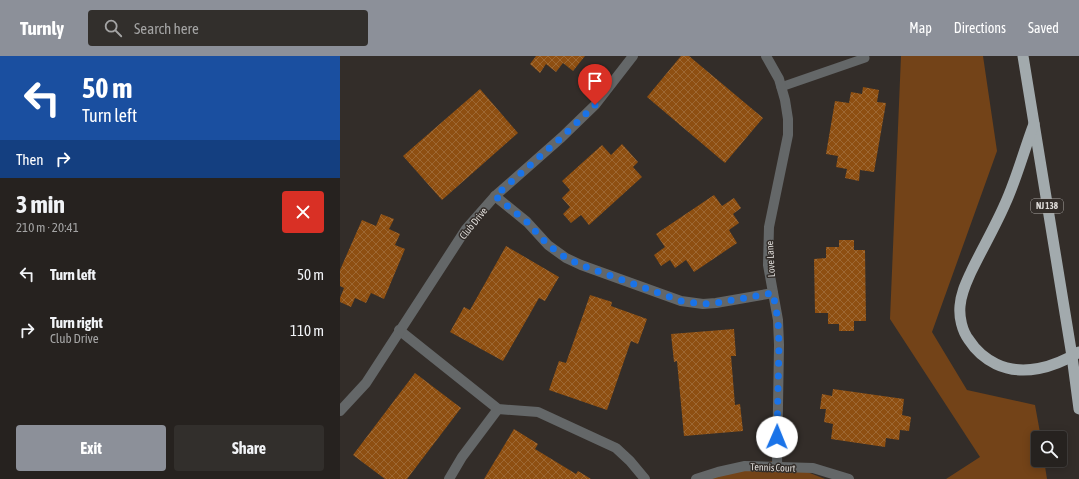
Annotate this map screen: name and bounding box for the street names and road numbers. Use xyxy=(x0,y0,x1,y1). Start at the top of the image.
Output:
road number: NJ 138 xyxy=(1031,199,1063,213)
street label: Club Drive xyxy=(457,205,490,241)
street label: Love Lane xyxy=(764,240,777,277)
street label: Tennis Court xyxy=(750,461,796,474)

